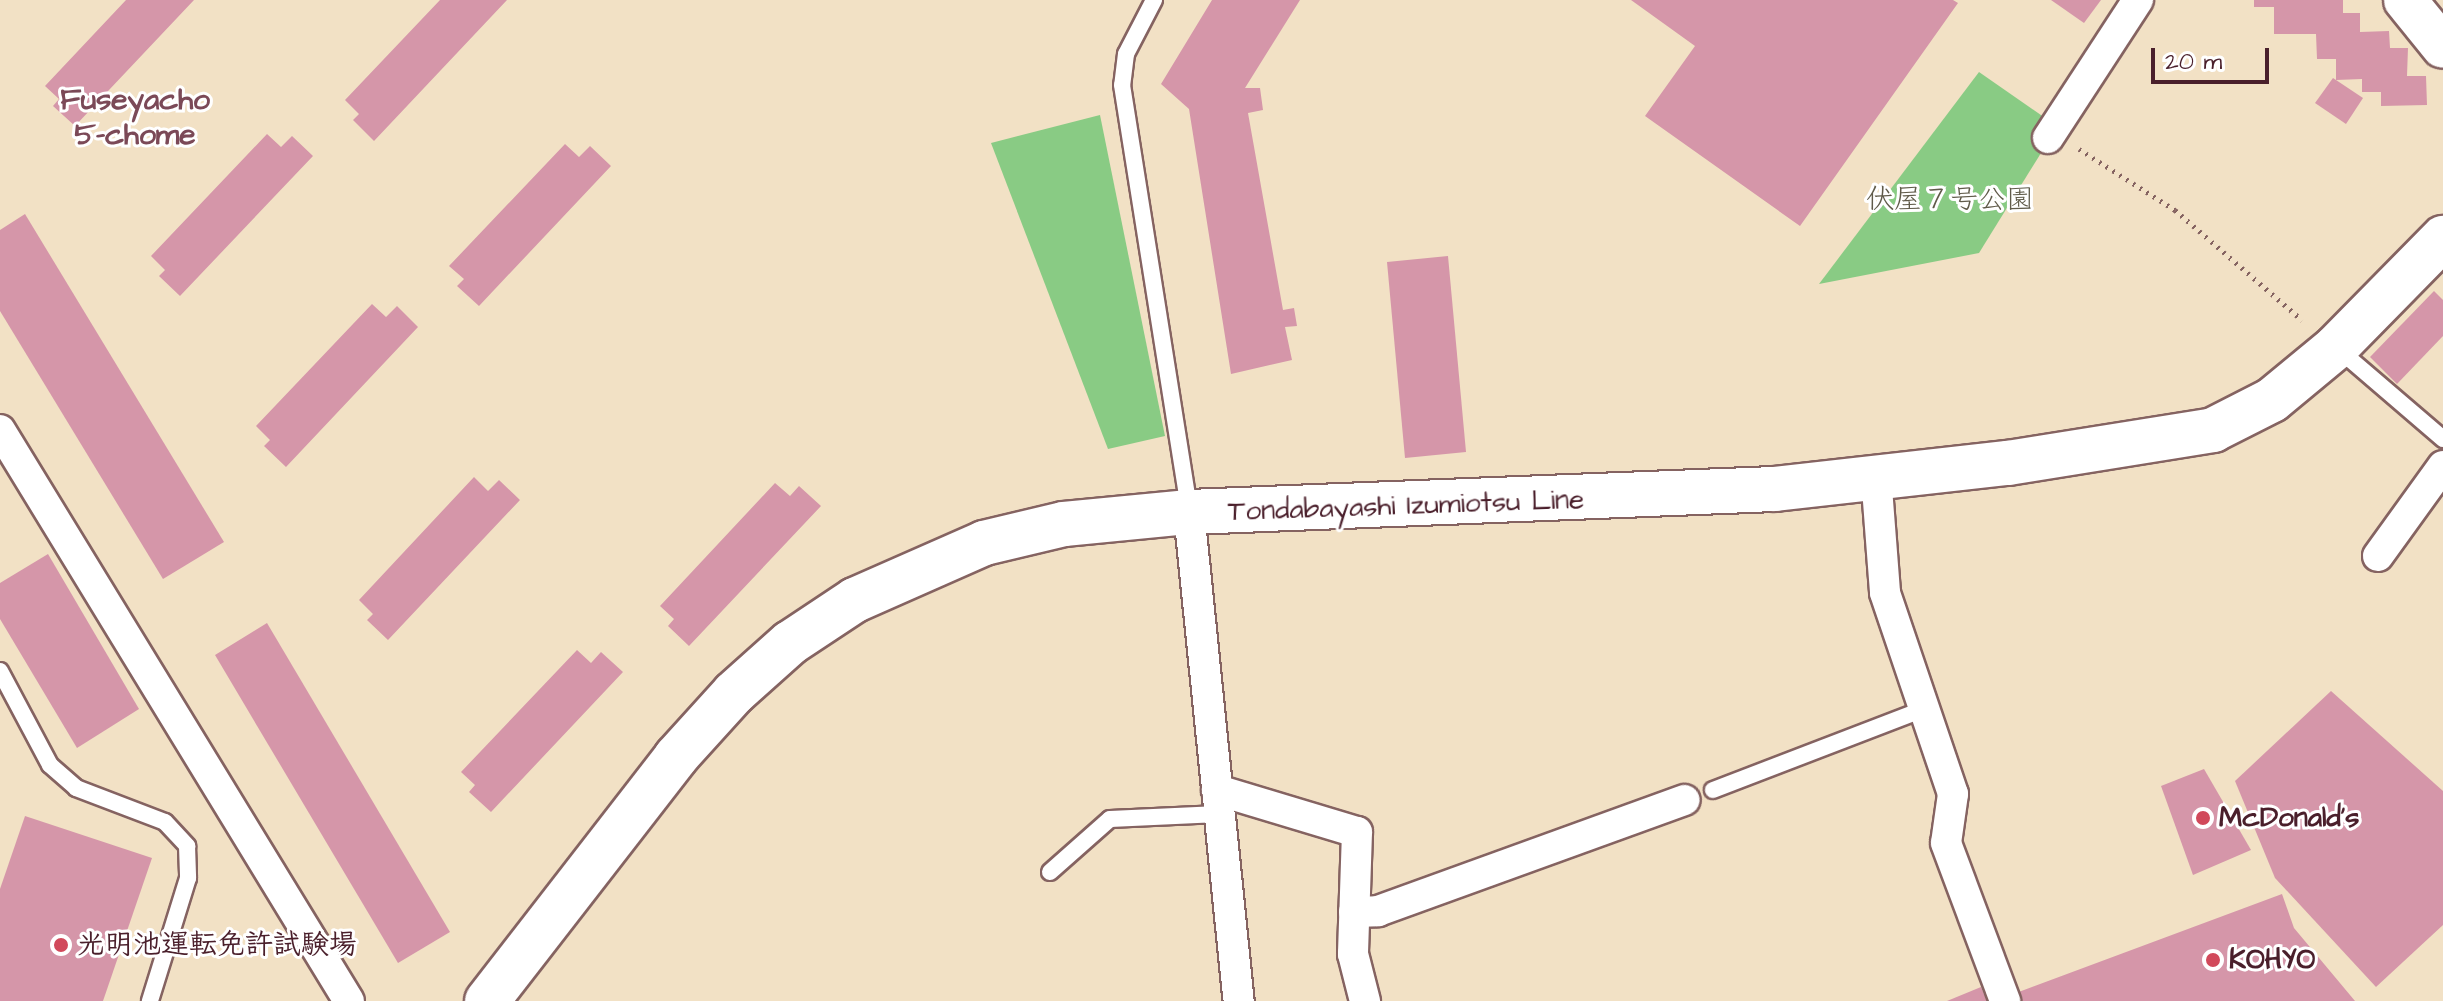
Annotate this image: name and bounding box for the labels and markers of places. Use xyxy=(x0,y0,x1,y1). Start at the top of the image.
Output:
place label: McDonald's xyxy=(2219,801,2359,835)
marker: McDonald's xyxy=(2194,809,2212,827)
place label: 光明池運転免許試験場 xyxy=(77,928,357,962)
marker: 光明池運転免許試験場 xyxy=(52,936,70,954)
place label: KOHYO xyxy=(2229,943,2315,977)
marker: KOHYO xyxy=(2204,951,2222,969)

